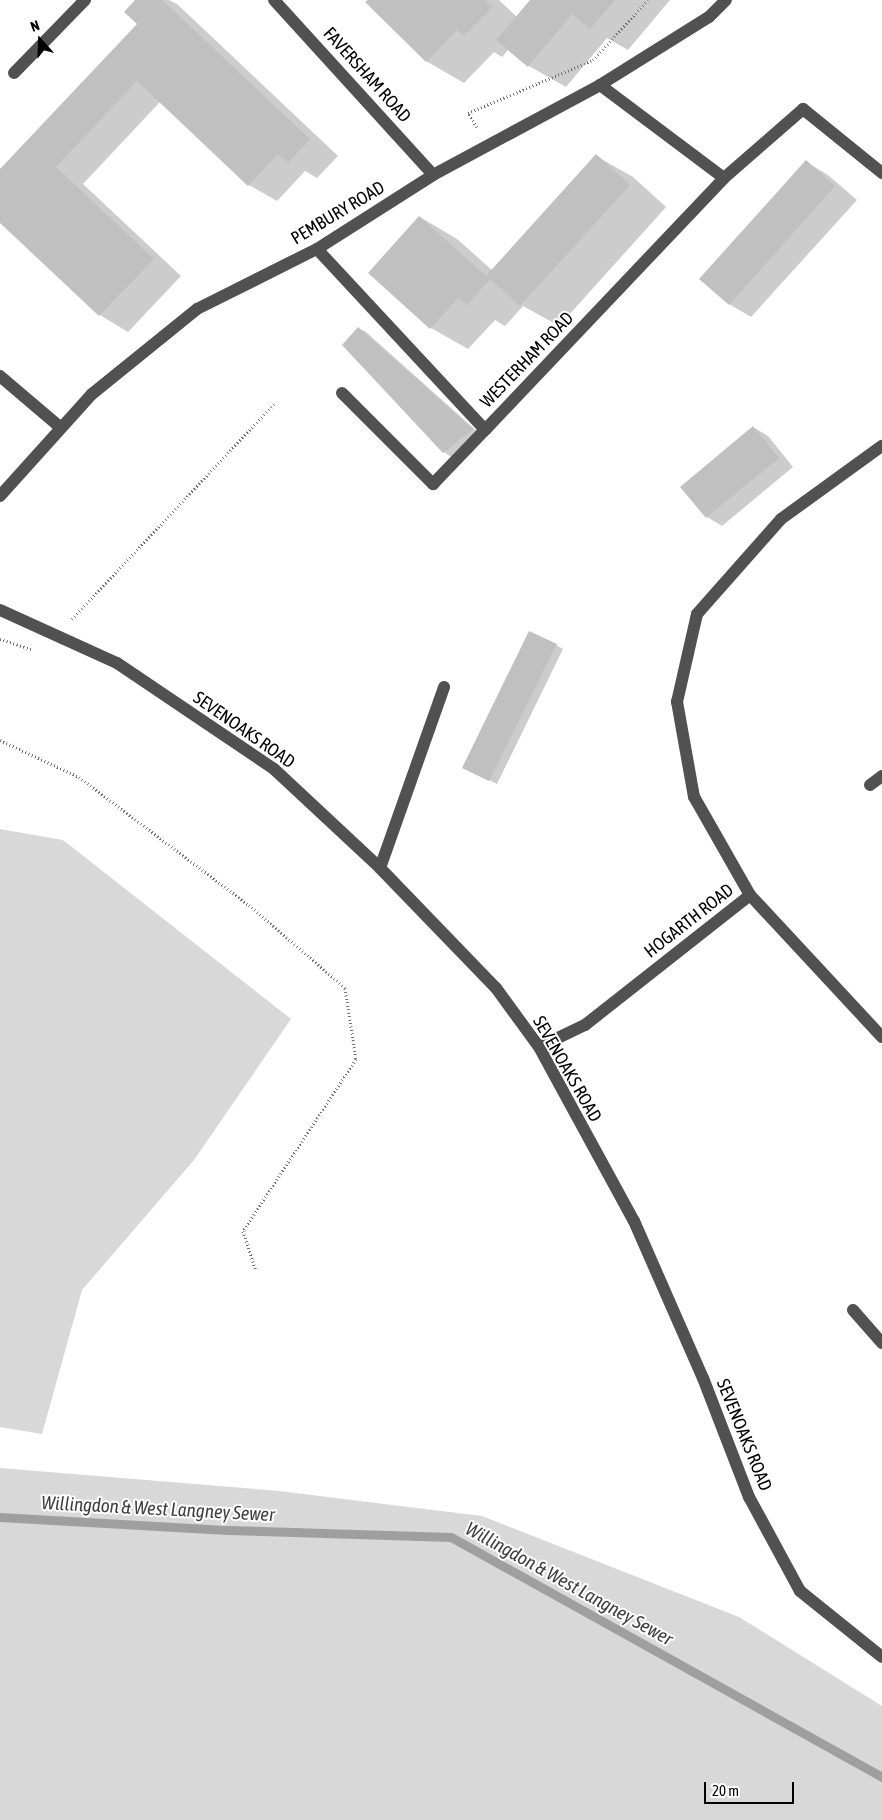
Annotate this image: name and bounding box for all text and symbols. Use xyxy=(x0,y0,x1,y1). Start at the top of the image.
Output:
north arrow xyxy=(15,15,65,65)
text: N xyxy=(28,17,41,35)
street label: FAVERSHAM ROAD xyxy=(319,23,415,127)
street label: PEMBURY ROAD xyxy=(287,177,389,249)
street label: WESTERHAM ROAD xyxy=(476,308,578,412)
street label: SEVENOAKS ROAD xyxy=(189,687,299,773)
street label: HOGARTH ROAD xyxy=(640,879,738,963)
street label: SEVENOAKS ROAD xyxy=(528,1012,606,1126)
street label: SEVENOAKS ROAD xyxy=(712,1376,776,1494)
water label: Willingdon & West Langney Sewer xyxy=(41,1492,275,1526)
water label: Willingdon & West Langney Sewer xyxy=(461,1517,677,1651)
scale bar xyxy=(707,1772,797,1804)
text: 20 m xyxy=(712,1782,739,1799)

